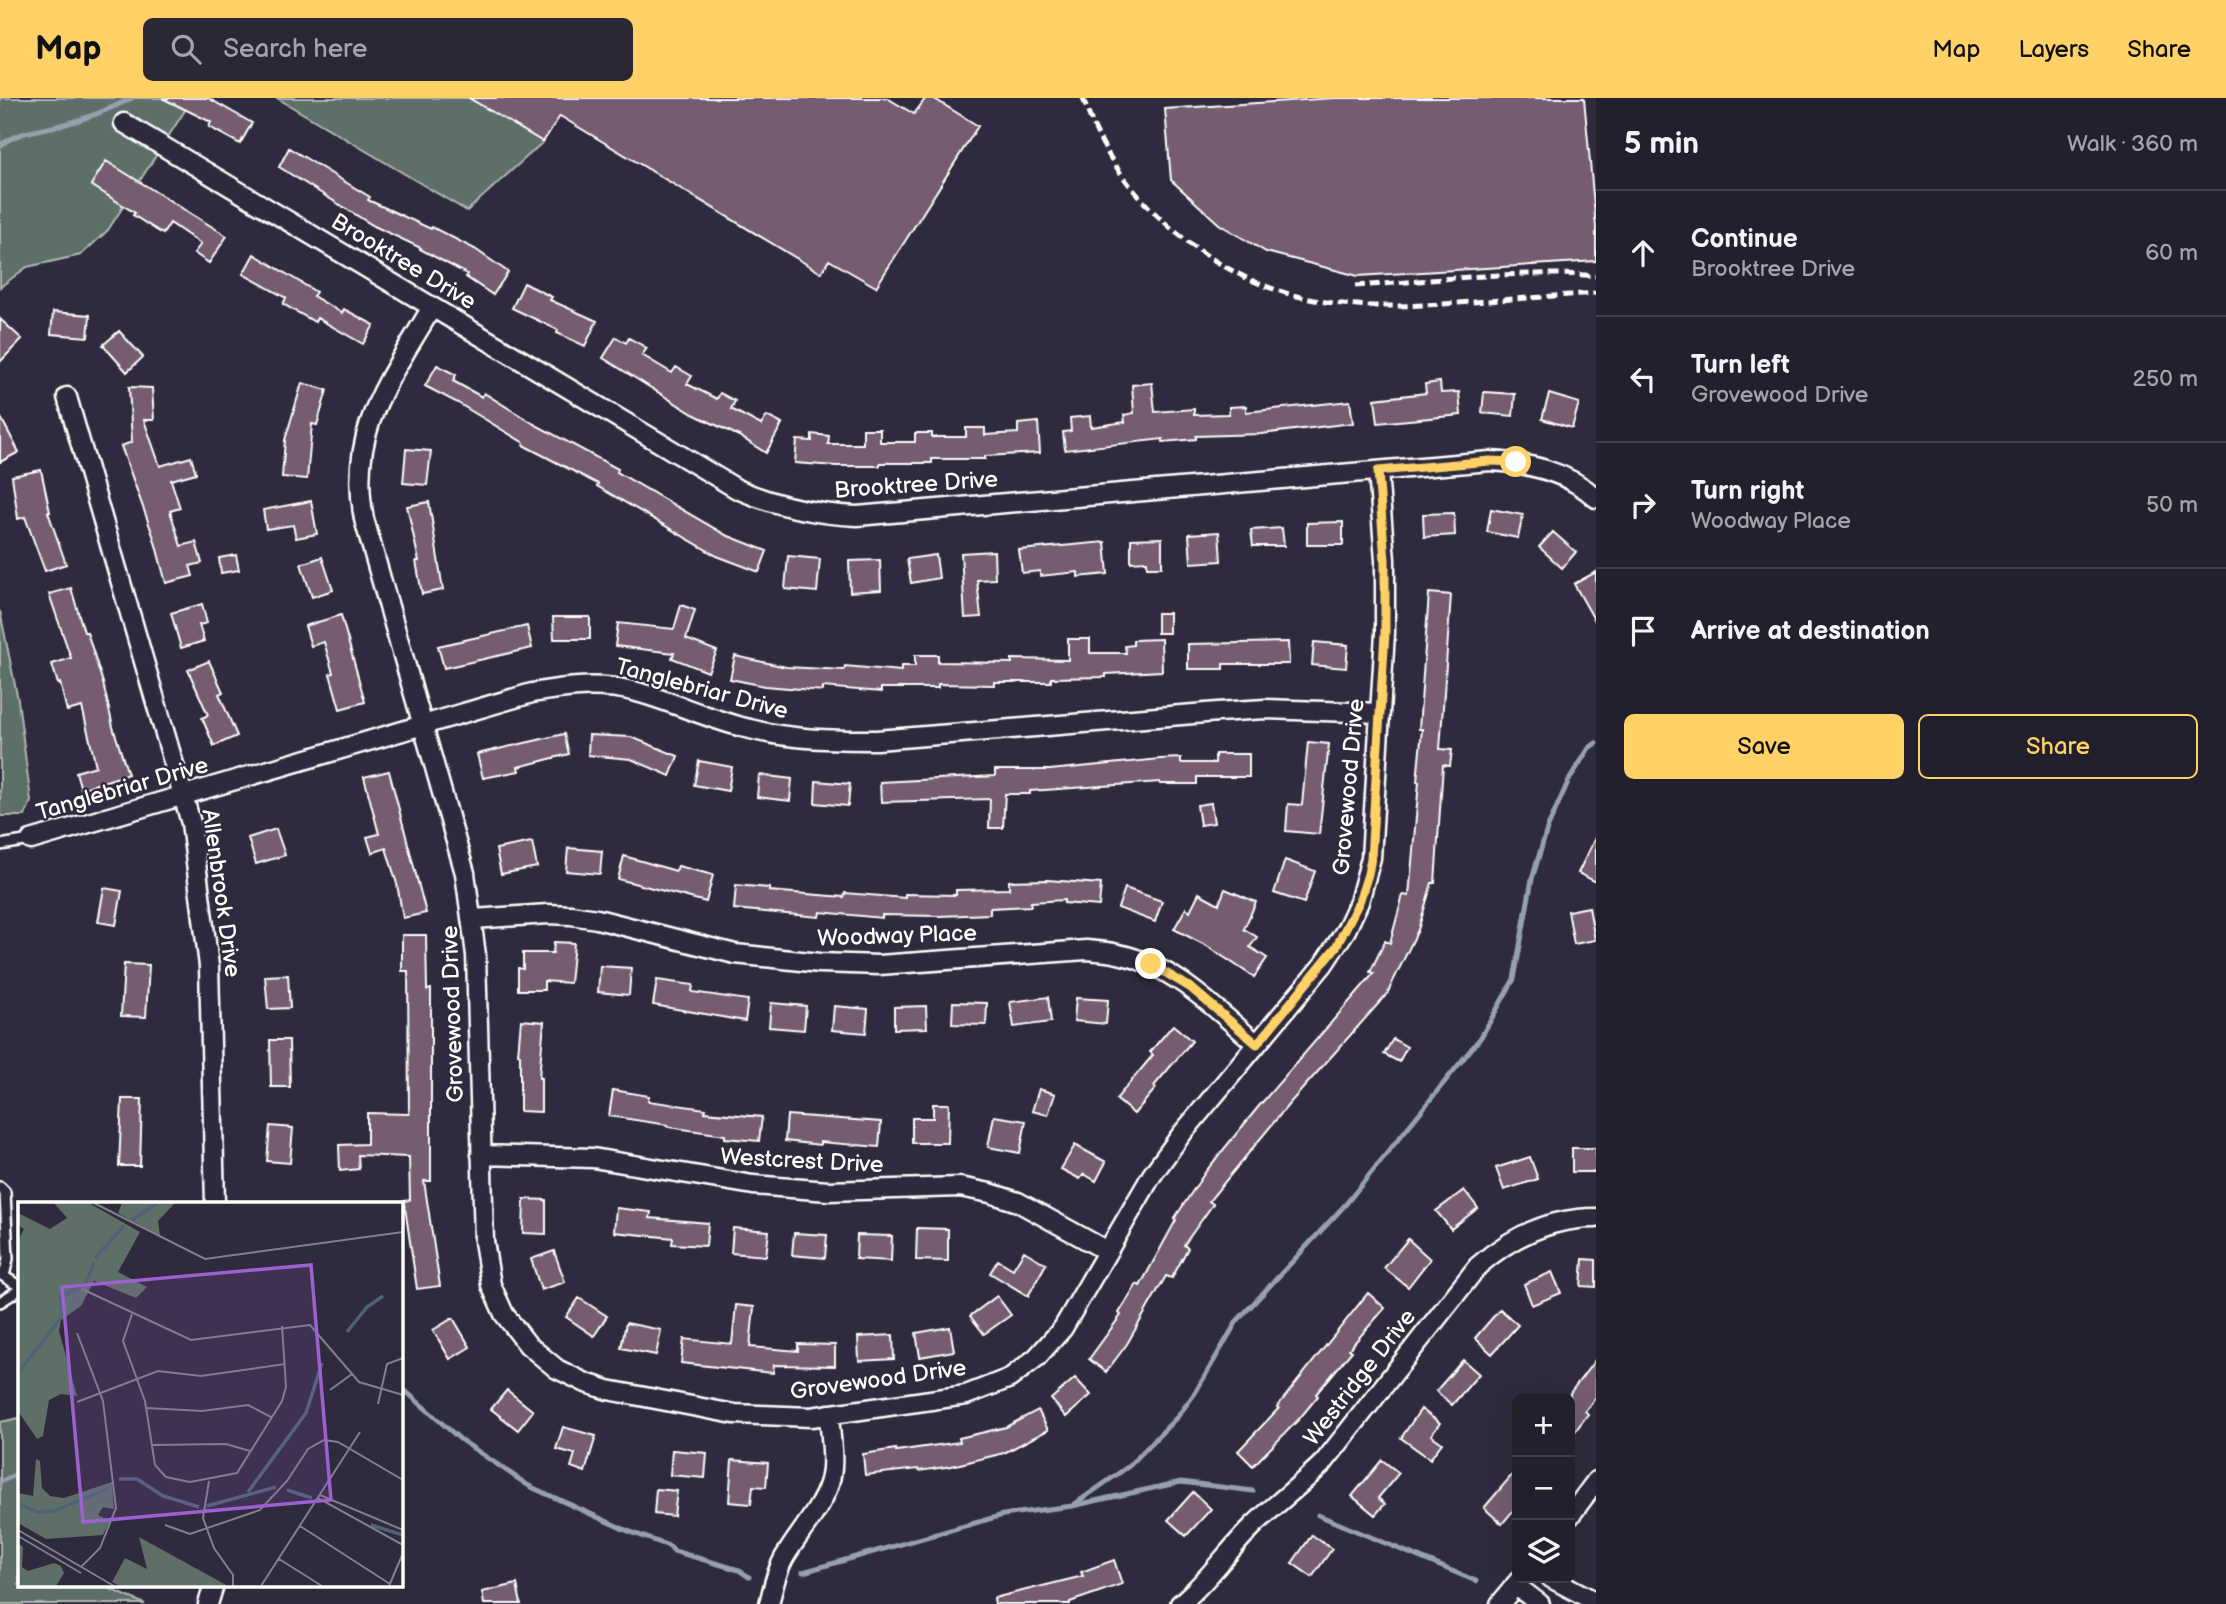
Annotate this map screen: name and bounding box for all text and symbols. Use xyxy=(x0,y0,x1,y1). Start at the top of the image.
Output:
search box xyxy=(143,18,633,81)
text: Map xyxy=(35,29,101,69)
icon: search xyxy=(167,30,205,68)
text: Search here xyxy=(223,34,367,65)
text: Map xyxy=(1932,35,1980,64)
text: Layers xyxy=(2018,35,2089,64)
text: Share xyxy=(2127,35,2191,64)
text: 5 min xyxy=(1624,126,1699,162)
text: Walk · 360 m xyxy=(2067,130,2198,158)
street label: Brooktree Drive xyxy=(326,208,481,316)
text: Continue xyxy=(1691,224,1798,255)
icon: ahead xyxy=(1624,234,1662,272)
text: 60 m xyxy=(2145,239,2198,267)
text: Brooktree Drive xyxy=(1691,255,1855,283)
text: Turn left xyxy=(1691,350,1790,381)
icon: left xyxy=(1624,360,1662,398)
text: 250 m xyxy=(2132,365,2198,393)
text: Grovewood Drive xyxy=(1691,381,1868,409)
route start xyxy=(1500,446,1531,477)
street label: Brooktree Drive xyxy=(833,465,999,505)
text: Turn right xyxy=(1691,476,1804,507)
icon: right xyxy=(1624,486,1662,524)
text: 50 m xyxy=(2146,491,2198,519)
text: Woodway Place xyxy=(1691,507,1851,535)
icon: arrive xyxy=(1624,612,1662,650)
text: Arrive at destination xyxy=(1691,616,1930,647)
street label: Tanglebriar Drive xyxy=(612,652,791,725)
street label: Grovewood Drive xyxy=(1327,698,1371,877)
button: Save xyxy=(1624,714,1904,779)
button: Share xyxy=(1918,714,2198,779)
street label: Tanglebriar Drive xyxy=(33,751,211,827)
street label: Allenbrook Drive xyxy=(195,807,247,979)
street label: Woodway Place xyxy=(817,919,977,953)
street label: Grovewood Drive xyxy=(436,925,470,1103)
route end xyxy=(1135,948,1166,979)
street label: Westcrest Drive xyxy=(720,1143,884,1179)
inset map xyxy=(18,1202,402,1586)
street label: Westridge Drive xyxy=(1298,1304,1422,1452)
street label: Grovewood Drive xyxy=(788,1354,968,1406)
map controls xyxy=(1512,1394,1575,1583)
button: + xyxy=(1512,1394,1575,1457)
button: − xyxy=(1512,1457,1575,1520)
button: layers xyxy=(1512,1520,1575,1583)

